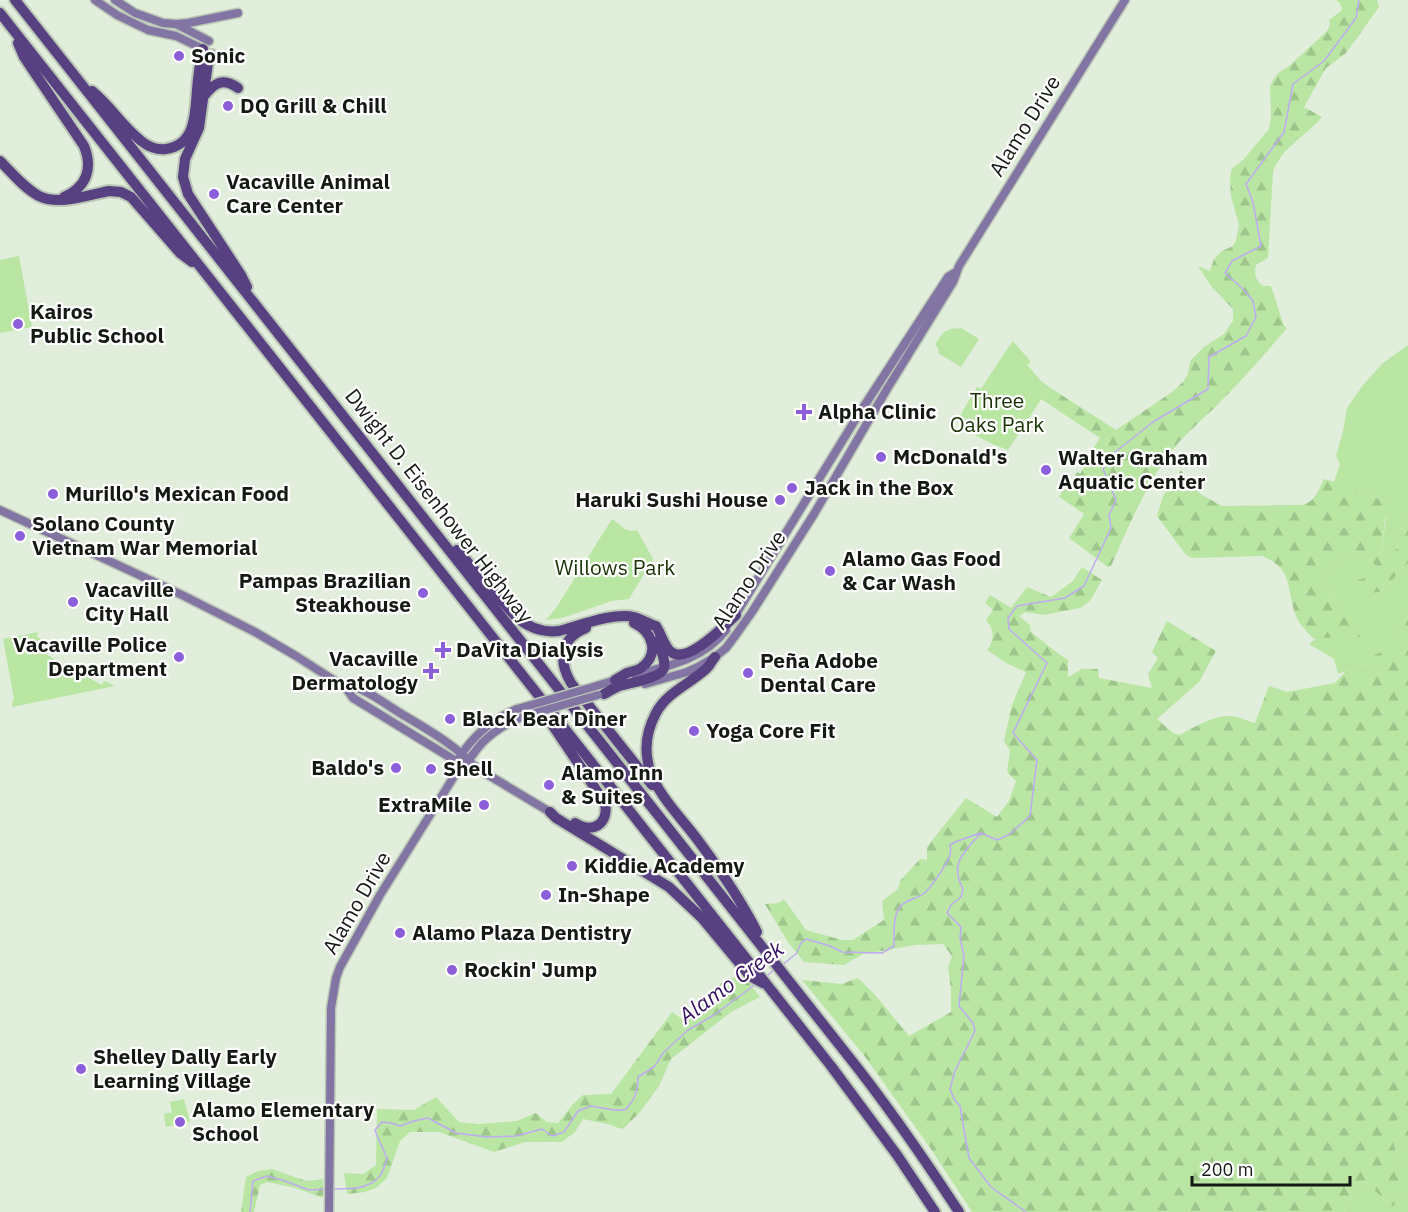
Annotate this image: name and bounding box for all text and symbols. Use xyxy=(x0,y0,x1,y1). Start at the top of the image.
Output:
place label: Sonic xyxy=(191,41,245,69)
marker: Sonic xyxy=(172,49,186,63)
street label: Alamo Drive xyxy=(982,70,1066,181)
place label: DQ Grill & Chill xyxy=(240,91,387,119)
marker: DQ Grill & Chill xyxy=(221,99,235,113)
place label: Vacaville Animal Care Center xyxy=(226,167,390,219)
marker: Vacaville Animal Care Center xyxy=(207,187,221,201)
place label: Kairos Public School xyxy=(30,297,164,349)
marker: Kairos Public School xyxy=(11,317,25,331)
street label: Dwight D. Eisenhower Highway xyxy=(339,382,541,629)
park label: Three Oaks Park xyxy=(950,386,1044,438)
place label: Alpha Clinic xyxy=(818,397,936,425)
marker: Alpha Clinic xyxy=(795,403,813,421)
place label: McDonald's xyxy=(893,442,1007,470)
place label: Walter Graham Aquatic Center xyxy=(1058,443,1208,495)
marker: McDonald's xyxy=(874,450,888,464)
marker: Walter Graham Aquatic Center xyxy=(1039,463,1053,477)
place label: Jack in the Box xyxy=(804,473,954,501)
place label: Murillo's Mexican Food xyxy=(65,479,289,507)
marker: Jack in the Box xyxy=(785,481,799,495)
place label: Haruki Sushi House xyxy=(575,485,768,513)
marker: Murillo's Mexican Food xyxy=(46,487,60,501)
marker: Haruki Sushi House xyxy=(773,493,787,507)
place label: Solano County Vietnam War Memorial xyxy=(32,509,257,561)
street label: Alamo Drive xyxy=(705,524,792,635)
marker: Solano County Vietnam War Memorial xyxy=(13,529,27,543)
place label: Alamo Gas Food & Car Wash xyxy=(842,544,1001,596)
park label: Willows Park xyxy=(555,553,675,581)
marker: Alamo Gas Food & Car Wash xyxy=(823,564,837,578)
place label: Pampas Brazilian Steakhouse xyxy=(239,566,411,618)
place label: Vacaville City Hall xyxy=(85,575,174,627)
marker: Pampas Brazilian Steakhouse xyxy=(416,586,430,600)
marker: Vacaville City Hall xyxy=(66,595,80,609)
place label: Vacaville Police Department xyxy=(13,630,167,682)
place label: DaVita Dialysis xyxy=(456,635,604,663)
marker: DaVita Dialysis xyxy=(434,641,452,659)
place label: Vacaville Dermatology xyxy=(292,644,419,696)
place label: Peña Adobe Dental Care xyxy=(760,646,878,698)
marker: Vacaville Police Department xyxy=(172,650,186,664)
marker: Vacaville Dermatology xyxy=(422,662,440,680)
marker: Peña Adobe Dental Care xyxy=(741,666,755,680)
place label: Black Bear Diner xyxy=(462,704,627,732)
marker: Black Bear Diner xyxy=(443,712,457,726)
place label: Yoga Core Fit xyxy=(706,716,836,744)
marker: Yoga Core Fit xyxy=(687,724,701,738)
place label: Baldo's xyxy=(311,753,384,781)
place label: Shell xyxy=(443,754,493,782)
place label: Alamo Inn & Suites xyxy=(561,758,663,810)
marker: Baldo's xyxy=(389,761,403,775)
marker: Shell xyxy=(424,762,438,776)
marker: Alamo Inn & Suites xyxy=(542,778,556,792)
place label: ExtraMile xyxy=(378,790,472,818)
marker: ExtraMile xyxy=(477,798,491,812)
street label: Alamo Drive xyxy=(315,846,397,959)
place label: Kiddie Academy xyxy=(584,851,745,879)
marker: Kiddie Academy xyxy=(565,859,579,873)
place label: In-Shape xyxy=(558,880,650,908)
marker: In-Shape xyxy=(539,888,553,902)
place label: Alamo Plaza Dentistry xyxy=(412,918,632,946)
marker: Alamo Plaza Dentistry xyxy=(393,926,407,940)
water label: Alamo Creek xyxy=(671,933,790,1030)
place label: Rockin' Jump xyxy=(464,955,597,983)
marker: Rockin' Jump xyxy=(445,963,459,977)
place label: Shelley Dally Early Learning Village xyxy=(93,1042,277,1094)
marker: Shelley Dally Early Learning Village xyxy=(74,1062,88,1076)
place label: Alamo Elementary School xyxy=(192,1095,375,1147)
marker: Alamo Elementary School xyxy=(173,1115,187,1129)
scale bar xyxy=(1192,1149,1350,1187)
text: 200 m xyxy=(1201,1158,1253,1181)

